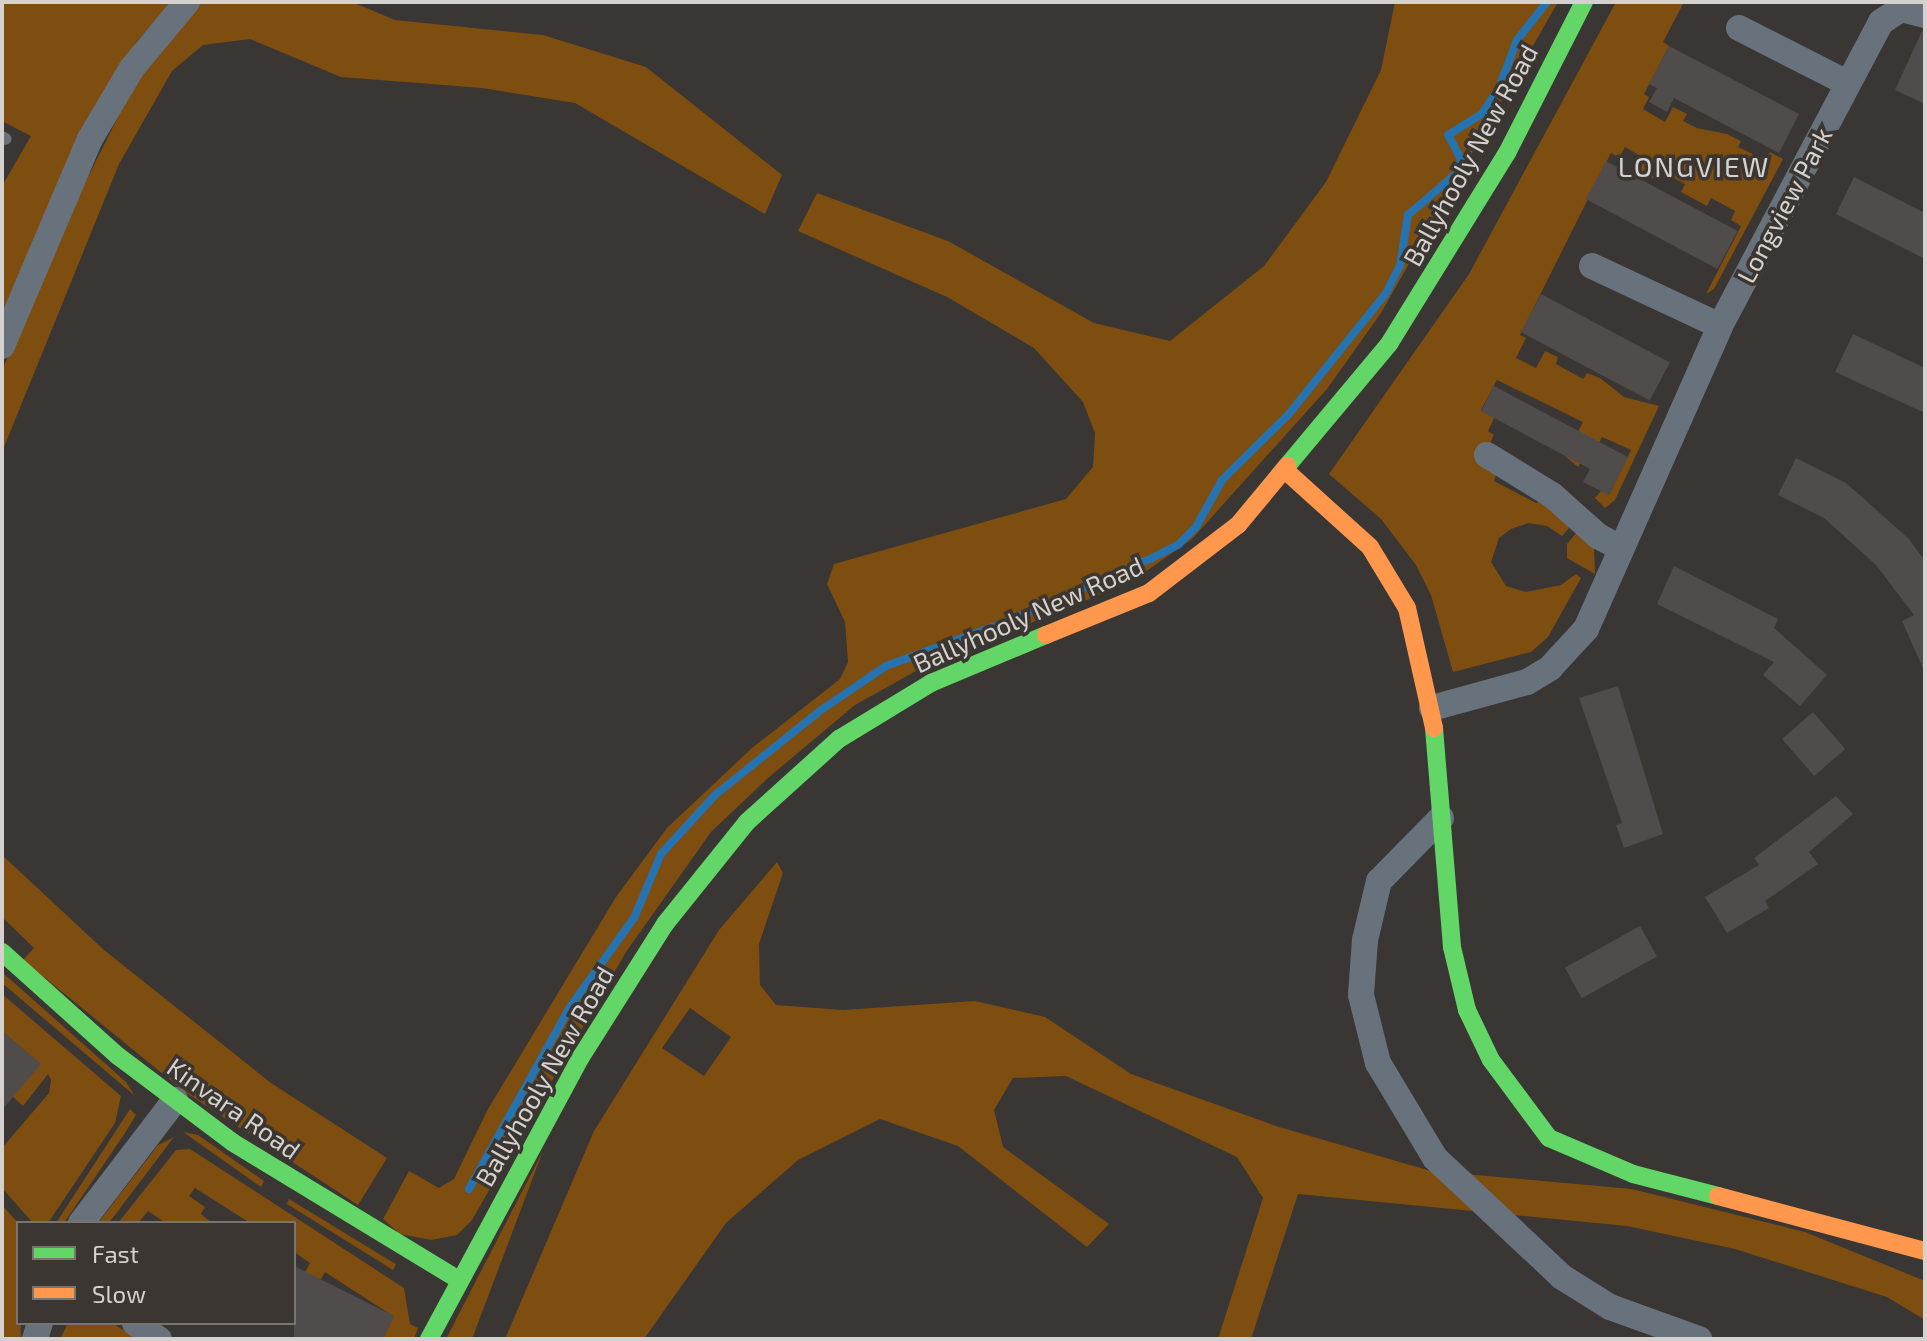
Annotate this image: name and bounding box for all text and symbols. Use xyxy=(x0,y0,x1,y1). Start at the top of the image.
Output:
street label: Ballyhooly New Road xyxy=(1396,38,1544,272)
street label: Longview Park xyxy=(1730,122,1838,288)
district label: LONGVIEW xyxy=(1618,149,1770,183)
street label: Ballyhooly New Road xyxy=(908,549,1148,679)
street label: Ballyhooly New Road xyxy=(468,960,620,1192)
street label: Kinvara Road xyxy=(161,1051,307,1165)
legend xyxy=(16,1221,296,1325)
text: Fast xyxy=(92,1239,139,1268)
text: Slow xyxy=(92,1279,146,1308)

